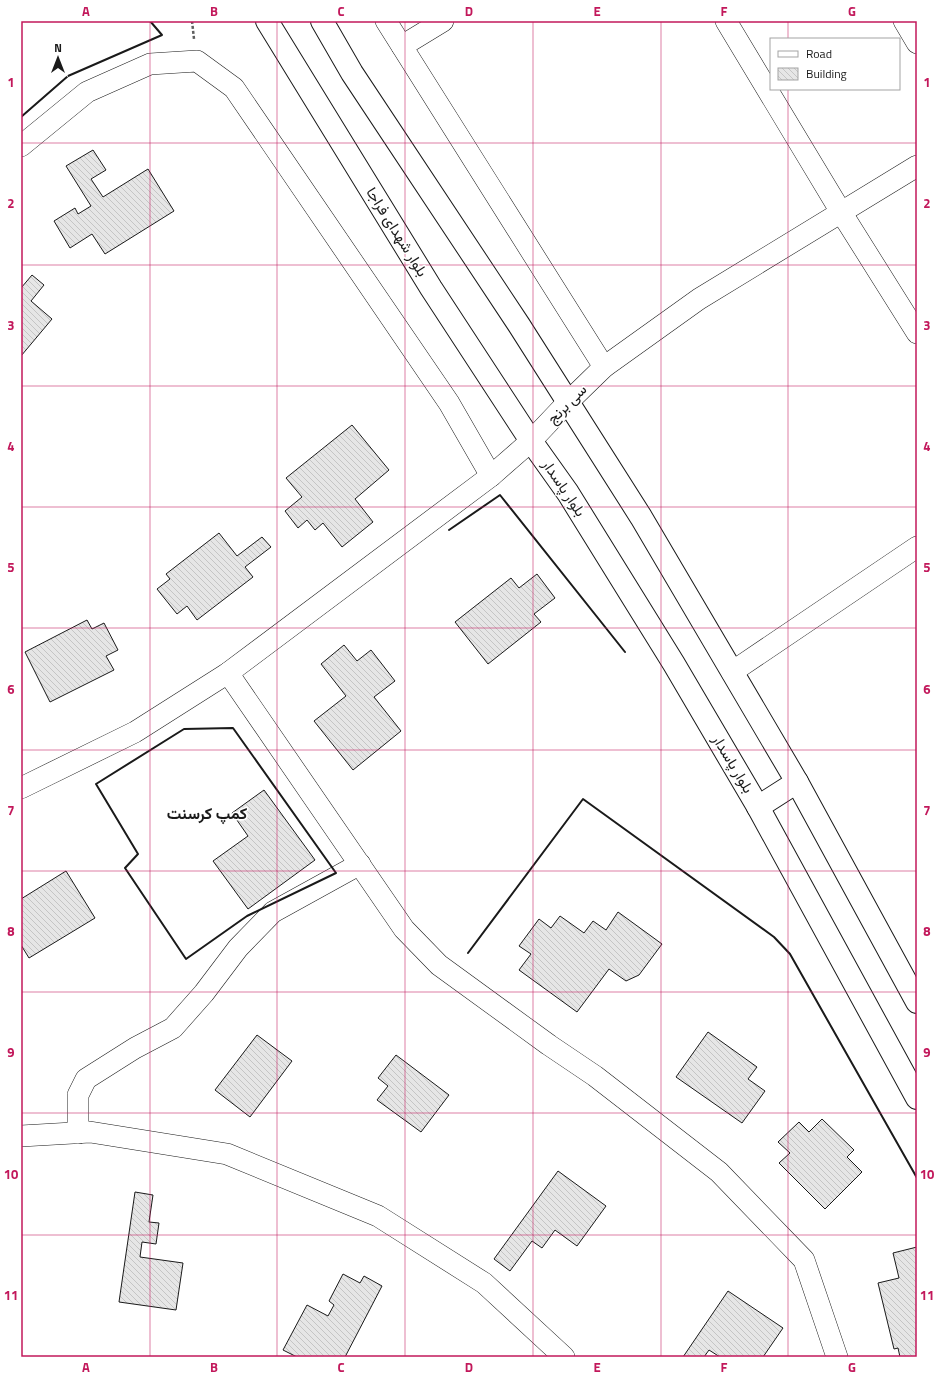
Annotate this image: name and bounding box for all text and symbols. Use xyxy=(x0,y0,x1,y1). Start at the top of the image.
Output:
text: A xyxy=(82,1,90,21)
text: B xyxy=(210,1,218,21)
text: C xyxy=(337,1,345,21)
text: D xyxy=(465,1,473,21)
text: E xyxy=(593,1,601,21)
text: F xyxy=(721,1,728,21)
text: G xyxy=(848,1,856,21)
north arrow xyxy=(38,38,78,78)
legend xyxy=(770,38,900,90)
text: N xyxy=(54,40,62,56)
text: Road xyxy=(806,44,832,63)
text: Building xyxy=(806,64,847,83)
text: 1 xyxy=(7,72,15,92)
text: 1 xyxy=(923,72,931,92)
street label: بلوار شهدای فراجا xyxy=(361,183,434,281)
text: 2 xyxy=(7,193,15,213)
text: 2 xyxy=(923,193,931,213)
text: 3 xyxy=(7,315,15,335)
text: 3 xyxy=(923,315,931,335)
street label: سی برنج xyxy=(541,378,592,429)
text: 4 xyxy=(7,436,15,456)
text: 4 xyxy=(923,436,931,456)
street label: بلوار پاسدار xyxy=(536,454,592,521)
text: 5 xyxy=(7,557,15,577)
text: 5 xyxy=(923,557,931,577)
text: 6 xyxy=(7,679,15,699)
text: 6 xyxy=(923,679,931,699)
street label: بلوار پاسدار xyxy=(706,729,760,797)
text: 7 xyxy=(7,800,15,820)
text: 7 xyxy=(923,800,931,820)
district label: کمپ کرسنت xyxy=(167,801,247,825)
text: 8 xyxy=(7,921,15,941)
text: 8 xyxy=(923,921,931,941)
text: 9 xyxy=(7,1042,15,1062)
text: 9 xyxy=(923,1042,931,1062)
text: 10 xyxy=(4,1164,18,1184)
text: 10 xyxy=(920,1164,934,1184)
text: 11 xyxy=(4,1285,18,1305)
text: 11 xyxy=(920,1285,934,1305)
text: A xyxy=(82,1357,90,1377)
text: B xyxy=(210,1357,218,1377)
text: C xyxy=(337,1357,345,1377)
text: D xyxy=(465,1357,473,1377)
text: E xyxy=(593,1357,601,1377)
text: F xyxy=(721,1357,728,1377)
text: G xyxy=(848,1357,856,1377)

